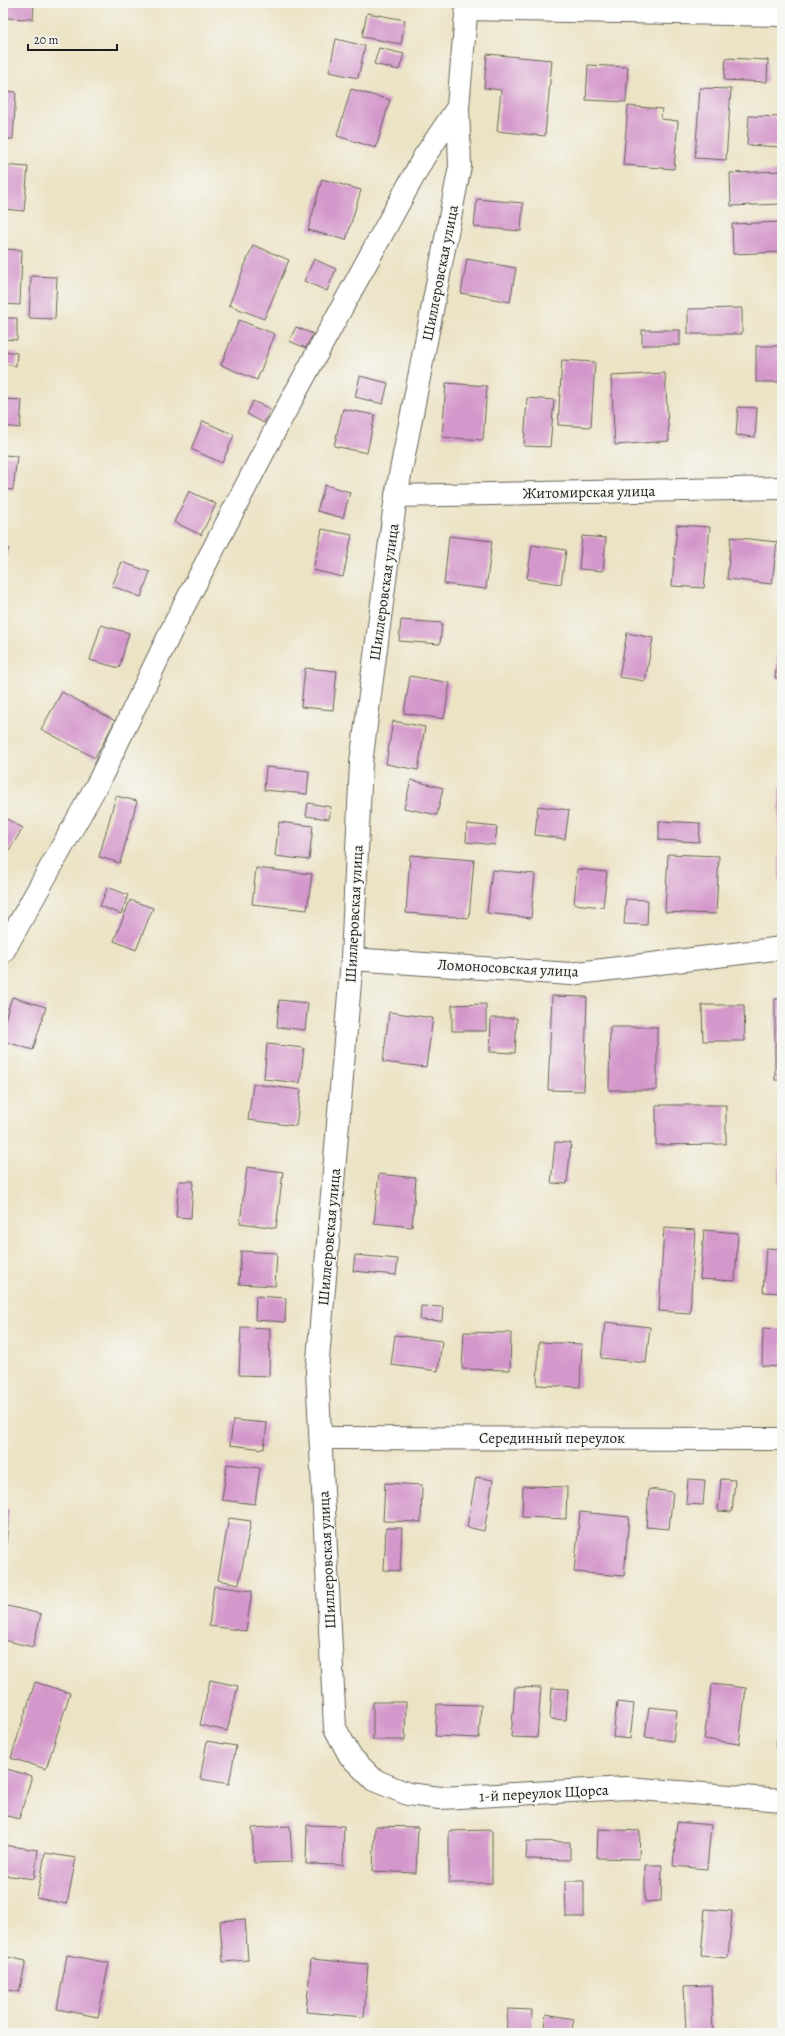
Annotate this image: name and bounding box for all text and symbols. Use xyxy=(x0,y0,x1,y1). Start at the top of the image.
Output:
scale bar xyxy=(28,26,117,52)
text: 20 m xyxy=(34,32,58,48)
street label: Шиллеровская улица xyxy=(417,203,463,343)
street label: Житомирская улица xyxy=(522,481,656,503)
street label: Шиллеровская улица xyxy=(364,522,404,662)
street label: Шиллеровская улица xyxy=(340,844,368,984)
street label: Ломоносовская улица xyxy=(437,954,579,982)
street label: Шиллеровская улица xyxy=(313,1167,345,1307)
street label: Серединный переулок xyxy=(479,1428,625,1448)
street label: Шиллеровская улица xyxy=(313,1490,341,1630)
street label: 1-й переулок Щорса xyxy=(479,1780,609,1806)

